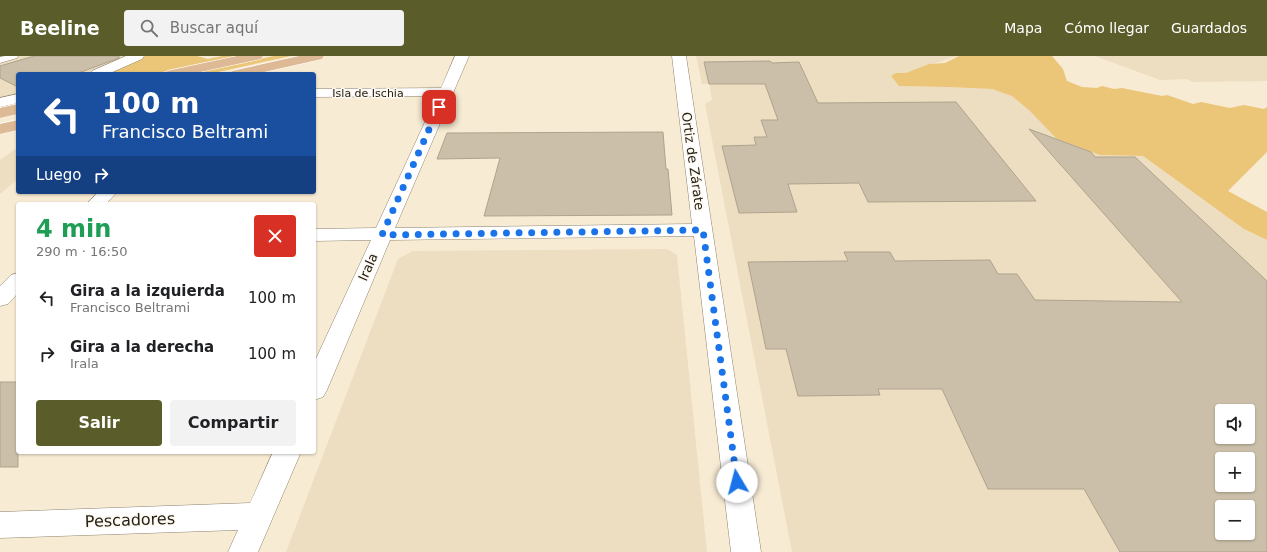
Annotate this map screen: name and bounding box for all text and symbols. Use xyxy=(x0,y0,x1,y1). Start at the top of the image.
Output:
search box xyxy=(124,10,404,46)
text: Beeline xyxy=(20,17,100,39)
icon: search xyxy=(138,17,160,39)
text: Buscar aquí xyxy=(170,19,258,37)
text: Mapa xyxy=(1004,20,1042,36)
text: Cómo llegar xyxy=(1064,20,1149,36)
text: Guardados xyxy=(1171,20,1247,36)
text: 100 m xyxy=(102,87,199,120)
street label: Isla de Ischia xyxy=(332,87,404,100)
icon: left xyxy=(36,88,88,140)
pin xyxy=(422,90,456,124)
icon: arrive xyxy=(428,96,450,118)
street label: Ortiz de Zárate xyxy=(679,111,707,211)
text: Francisco Beltrami xyxy=(102,121,268,142)
icon: right xyxy=(90,164,112,186)
text: Luego xyxy=(36,166,82,184)
text: 4 min xyxy=(36,215,111,243)
button: close xyxy=(254,215,296,257)
text: 290 m · 16:50 xyxy=(36,244,127,259)
street label: Irala xyxy=(355,251,381,283)
text: Gira a la izquierda xyxy=(70,282,225,300)
icon: left xyxy=(36,287,58,309)
text: 100 m xyxy=(248,289,296,307)
text: Francisco Beltrami xyxy=(70,300,190,315)
text: Gira a la derecha xyxy=(70,338,214,356)
icon: right xyxy=(36,343,58,365)
text: 100 m xyxy=(248,345,296,363)
text: Irala xyxy=(70,356,99,371)
button: Salir xyxy=(36,400,162,446)
button: Compartir xyxy=(170,400,296,446)
map controls xyxy=(1215,404,1255,540)
button: sound xyxy=(1215,404,1255,444)
button: + xyxy=(1215,452,1255,492)
position arrow xyxy=(716,461,758,503)
button: − xyxy=(1215,500,1255,540)
street label: Pescadores xyxy=(85,509,175,531)

